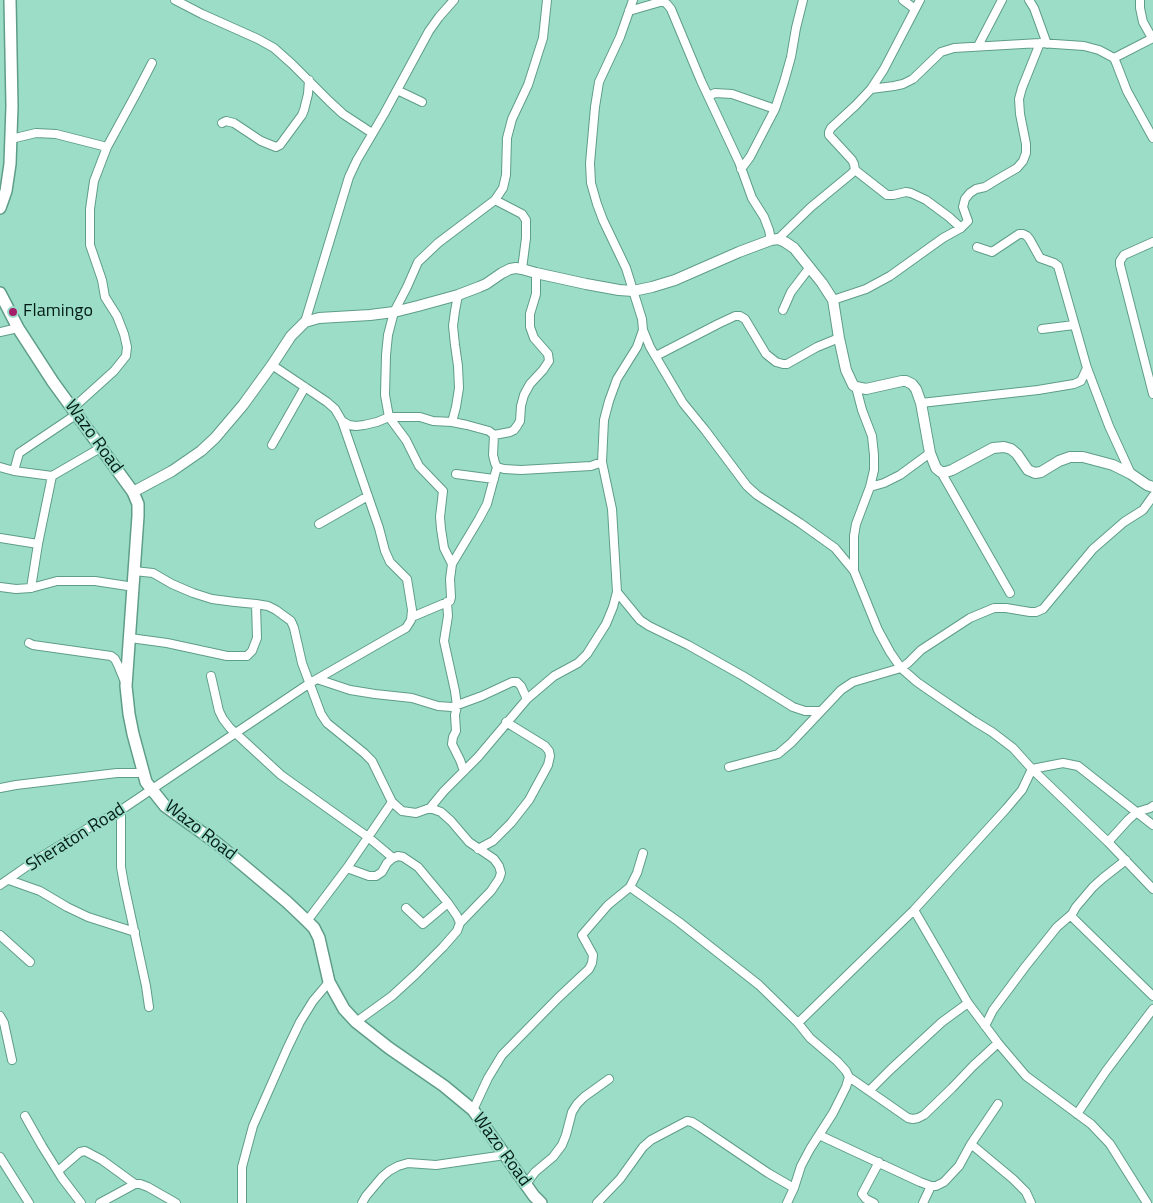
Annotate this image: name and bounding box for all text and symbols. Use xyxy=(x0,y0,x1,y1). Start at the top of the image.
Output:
place label: Flamingo xyxy=(23,301,93,323)
marker: Flamingo xyxy=(7,306,19,318)
street label: Wazo Road xyxy=(59,396,127,478)
street label: Wazo Road xyxy=(160,796,240,866)
street label: Sheraton Road xyxy=(23,799,129,877)
street label: Wazo Road xyxy=(467,1109,535,1191)

